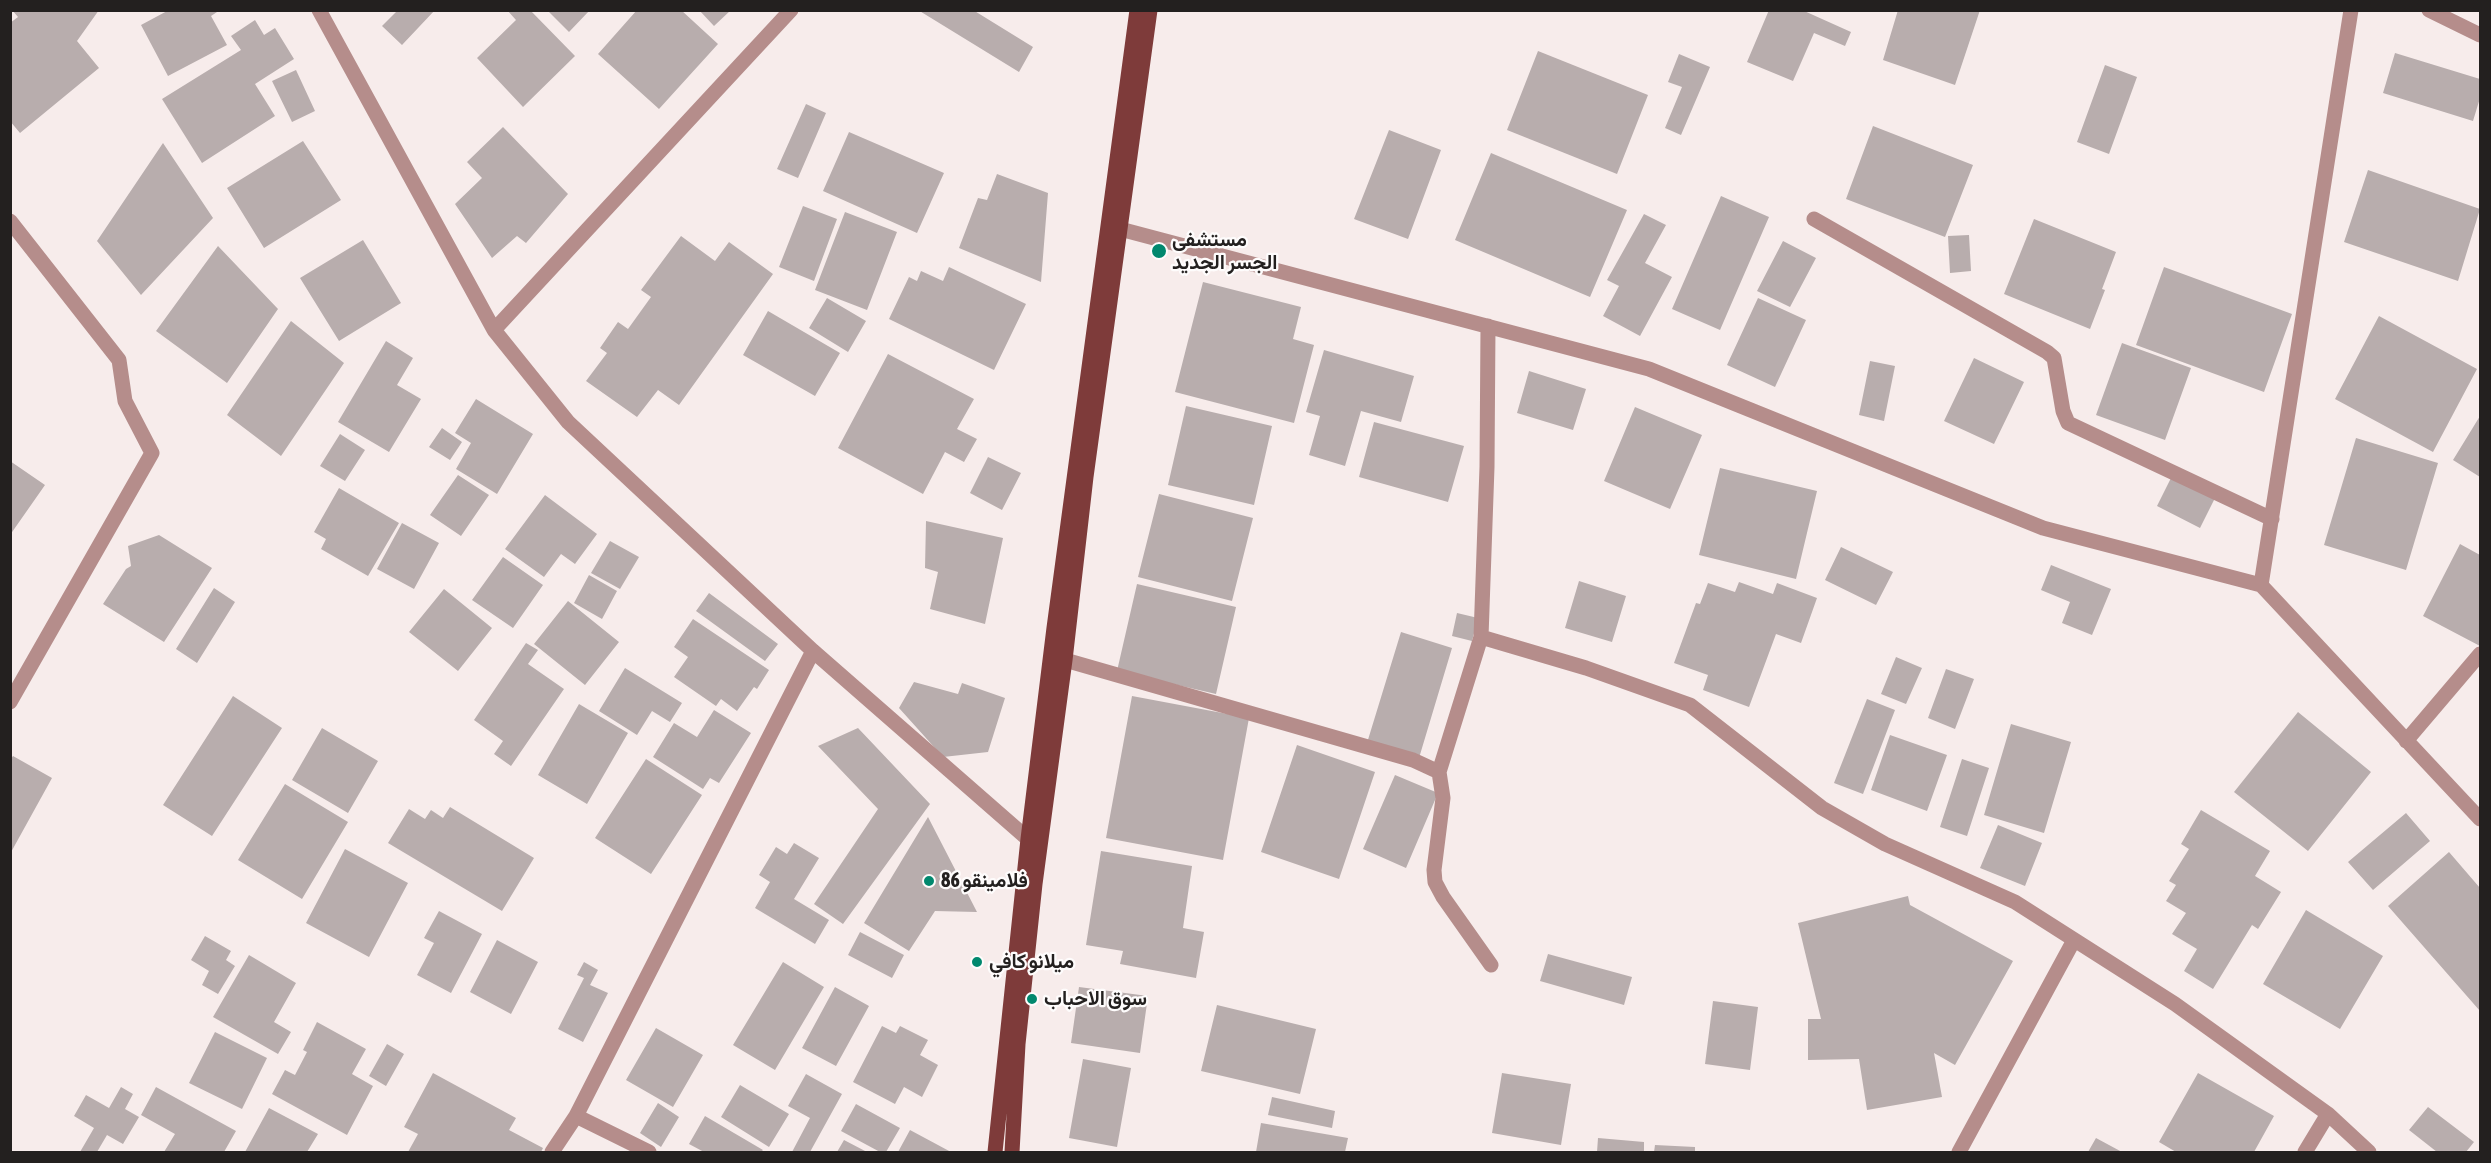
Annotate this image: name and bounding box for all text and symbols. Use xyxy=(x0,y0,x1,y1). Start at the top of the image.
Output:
place label: مستشفى الجسر الجديد xyxy=(1172,228,1277,275)
marker: مستشفى الجسر الجديد xyxy=(1150,242,1168,260)
place label: فلامينقو 86 xyxy=(941,869,1028,893)
marker: فلامينقو 86 xyxy=(922,874,936,888)
place label: ميلانو كافي xyxy=(989,950,1074,974)
marker: ميلانو كافي xyxy=(970,955,984,969)
place label: سوق الاحباب xyxy=(1044,987,1147,1011)
marker: سوق الاحباب xyxy=(1025,992,1039,1006)

